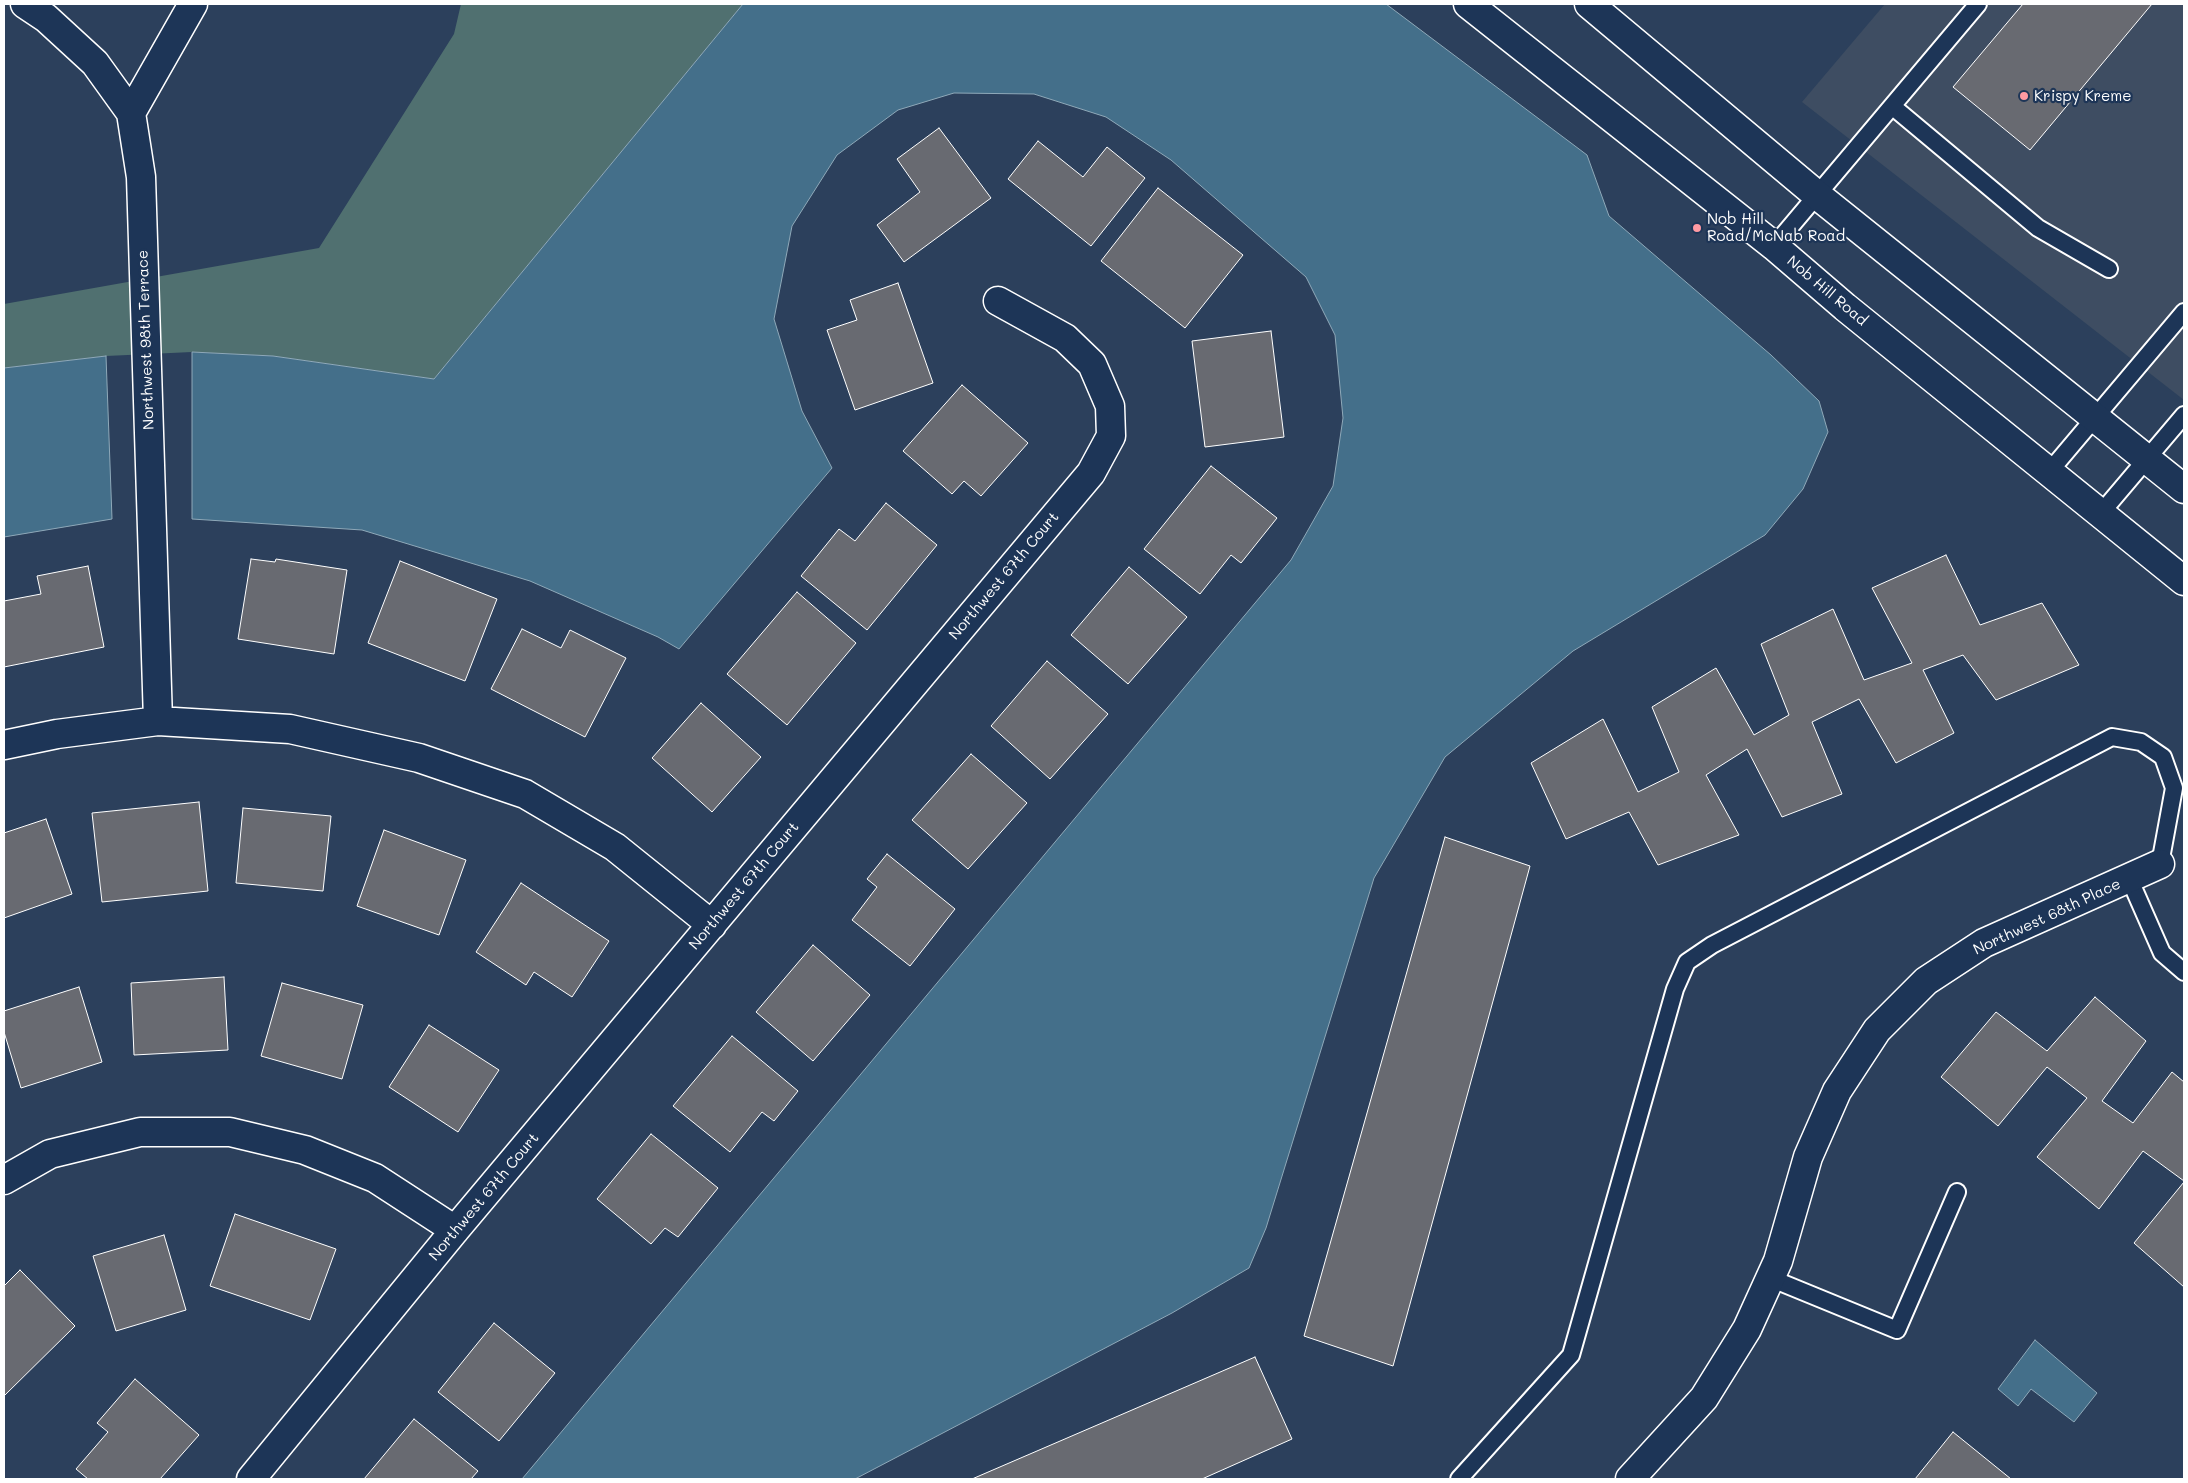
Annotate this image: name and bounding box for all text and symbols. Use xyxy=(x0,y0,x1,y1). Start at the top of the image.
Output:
place label: Krispy Kreme xyxy=(2034,87,2132,105)
marker: Krispy Kreme xyxy=(2018,90,2030,102)
place label: Nob Hill Road/McNab Road xyxy=(1707,210,1845,245)
marker: Nob Hill Road/McNab Road xyxy=(1691,222,1703,234)
street label: Northwest 98th Terrace xyxy=(134,250,158,430)
street label: Nob Hill Road xyxy=(1783,252,1871,330)
street label: Northwest 67th Court xyxy=(945,508,1063,644)
street label: Northwest 67th Court xyxy=(685,818,803,954)
street label: Northwest 68th Place xyxy=(1970,875,2124,959)
street label: Northwest 67th Court xyxy=(425,1129,543,1265)

